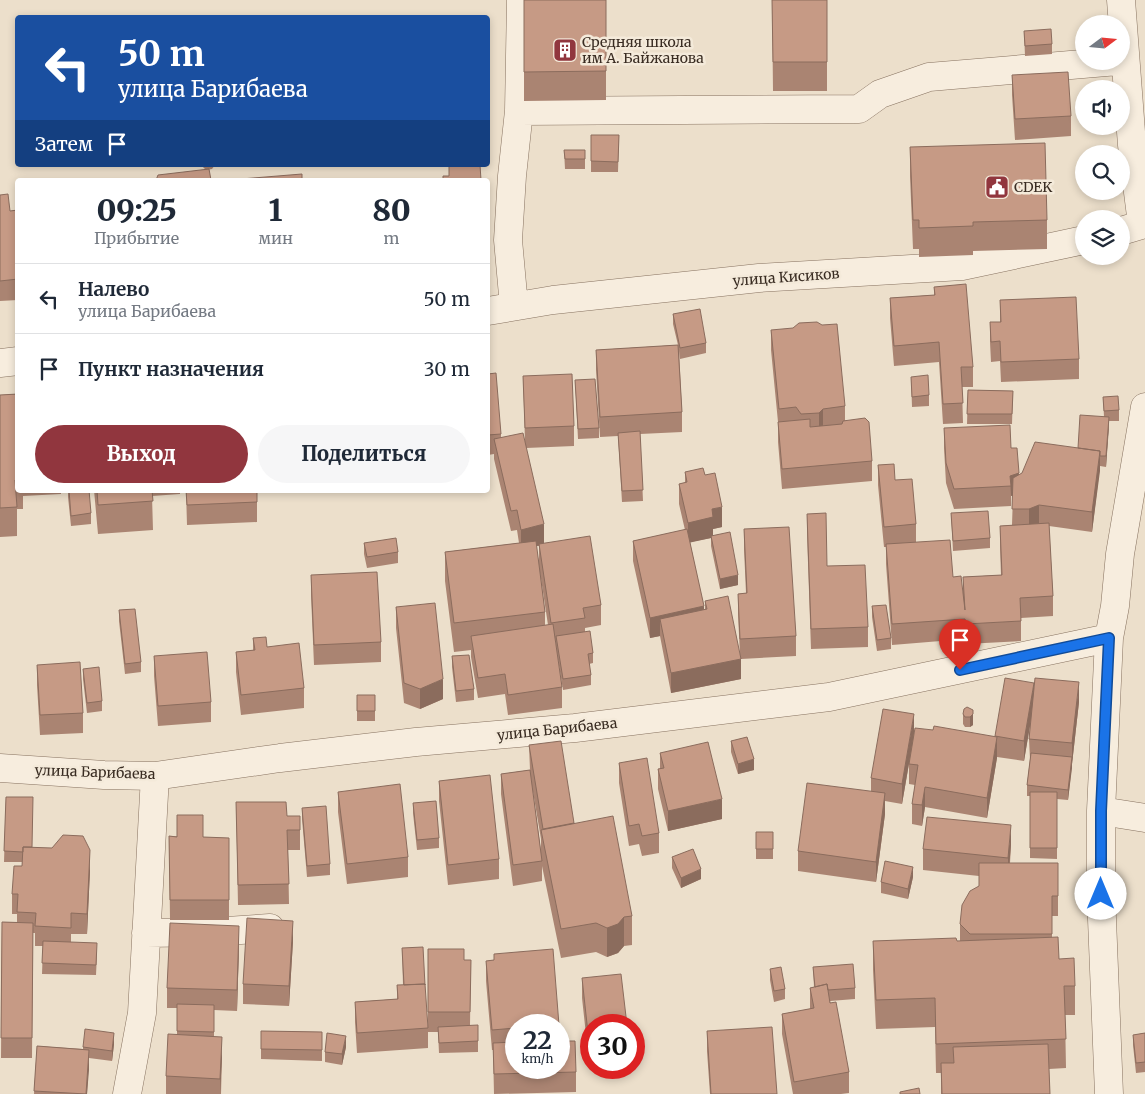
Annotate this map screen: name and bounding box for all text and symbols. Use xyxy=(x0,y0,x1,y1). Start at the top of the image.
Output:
north arrow xyxy=(1075,15,1130,70)
map controls xyxy=(1075,15,1130,265)
text: 50 m xyxy=(118,32,205,76)
place label: Средняя школа им А. Байжанова xyxy=(582,33,704,67)
icon: left xyxy=(35,35,100,100)
building icon: Средняя школа им А. Байжанова xyxy=(552,37,578,63)
text: улица Барибаева xyxy=(118,75,308,103)
button: sound xyxy=(1075,80,1130,135)
icon: arrive xyxy=(103,130,131,158)
text: Затем xyxy=(35,132,93,156)
button: search xyxy=(1075,145,1130,200)
public building icon: CDEK xyxy=(984,174,1010,200)
place label: CDEK xyxy=(1014,178,1053,196)
text: 09:25 xyxy=(96,191,177,229)
text: 1 xyxy=(269,191,283,229)
text: 80 xyxy=(372,191,411,229)
button: layers xyxy=(1075,210,1130,265)
text: Прибытие xyxy=(94,228,179,248)
text: мин xyxy=(258,228,293,248)
text: m xyxy=(384,228,399,248)
street label: улица Кисиков xyxy=(732,264,840,290)
text: Налево xyxy=(78,277,149,301)
icon: left xyxy=(35,285,63,313)
text: 50 m xyxy=(424,287,470,311)
text: улица Барибаева xyxy=(78,301,216,321)
icon: arrive xyxy=(35,355,63,383)
text: Пункт назначения xyxy=(78,357,264,381)
text: 30 m xyxy=(424,357,470,381)
button: Выход xyxy=(35,425,248,483)
button: Поделиться xyxy=(258,425,470,483)
pin xyxy=(939,619,981,670)
icon: arrive xyxy=(946,626,974,654)
street label: улица Барибаева xyxy=(496,714,619,744)
street label: улица Барибаева xyxy=(34,761,156,783)
position arrow xyxy=(1074,867,1126,919)
speed limit sign: 30 xyxy=(580,1014,645,1079)
text: 22 xyxy=(523,1024,552,1056)
text: km/h xyxy=(522,1051,553,1066)

